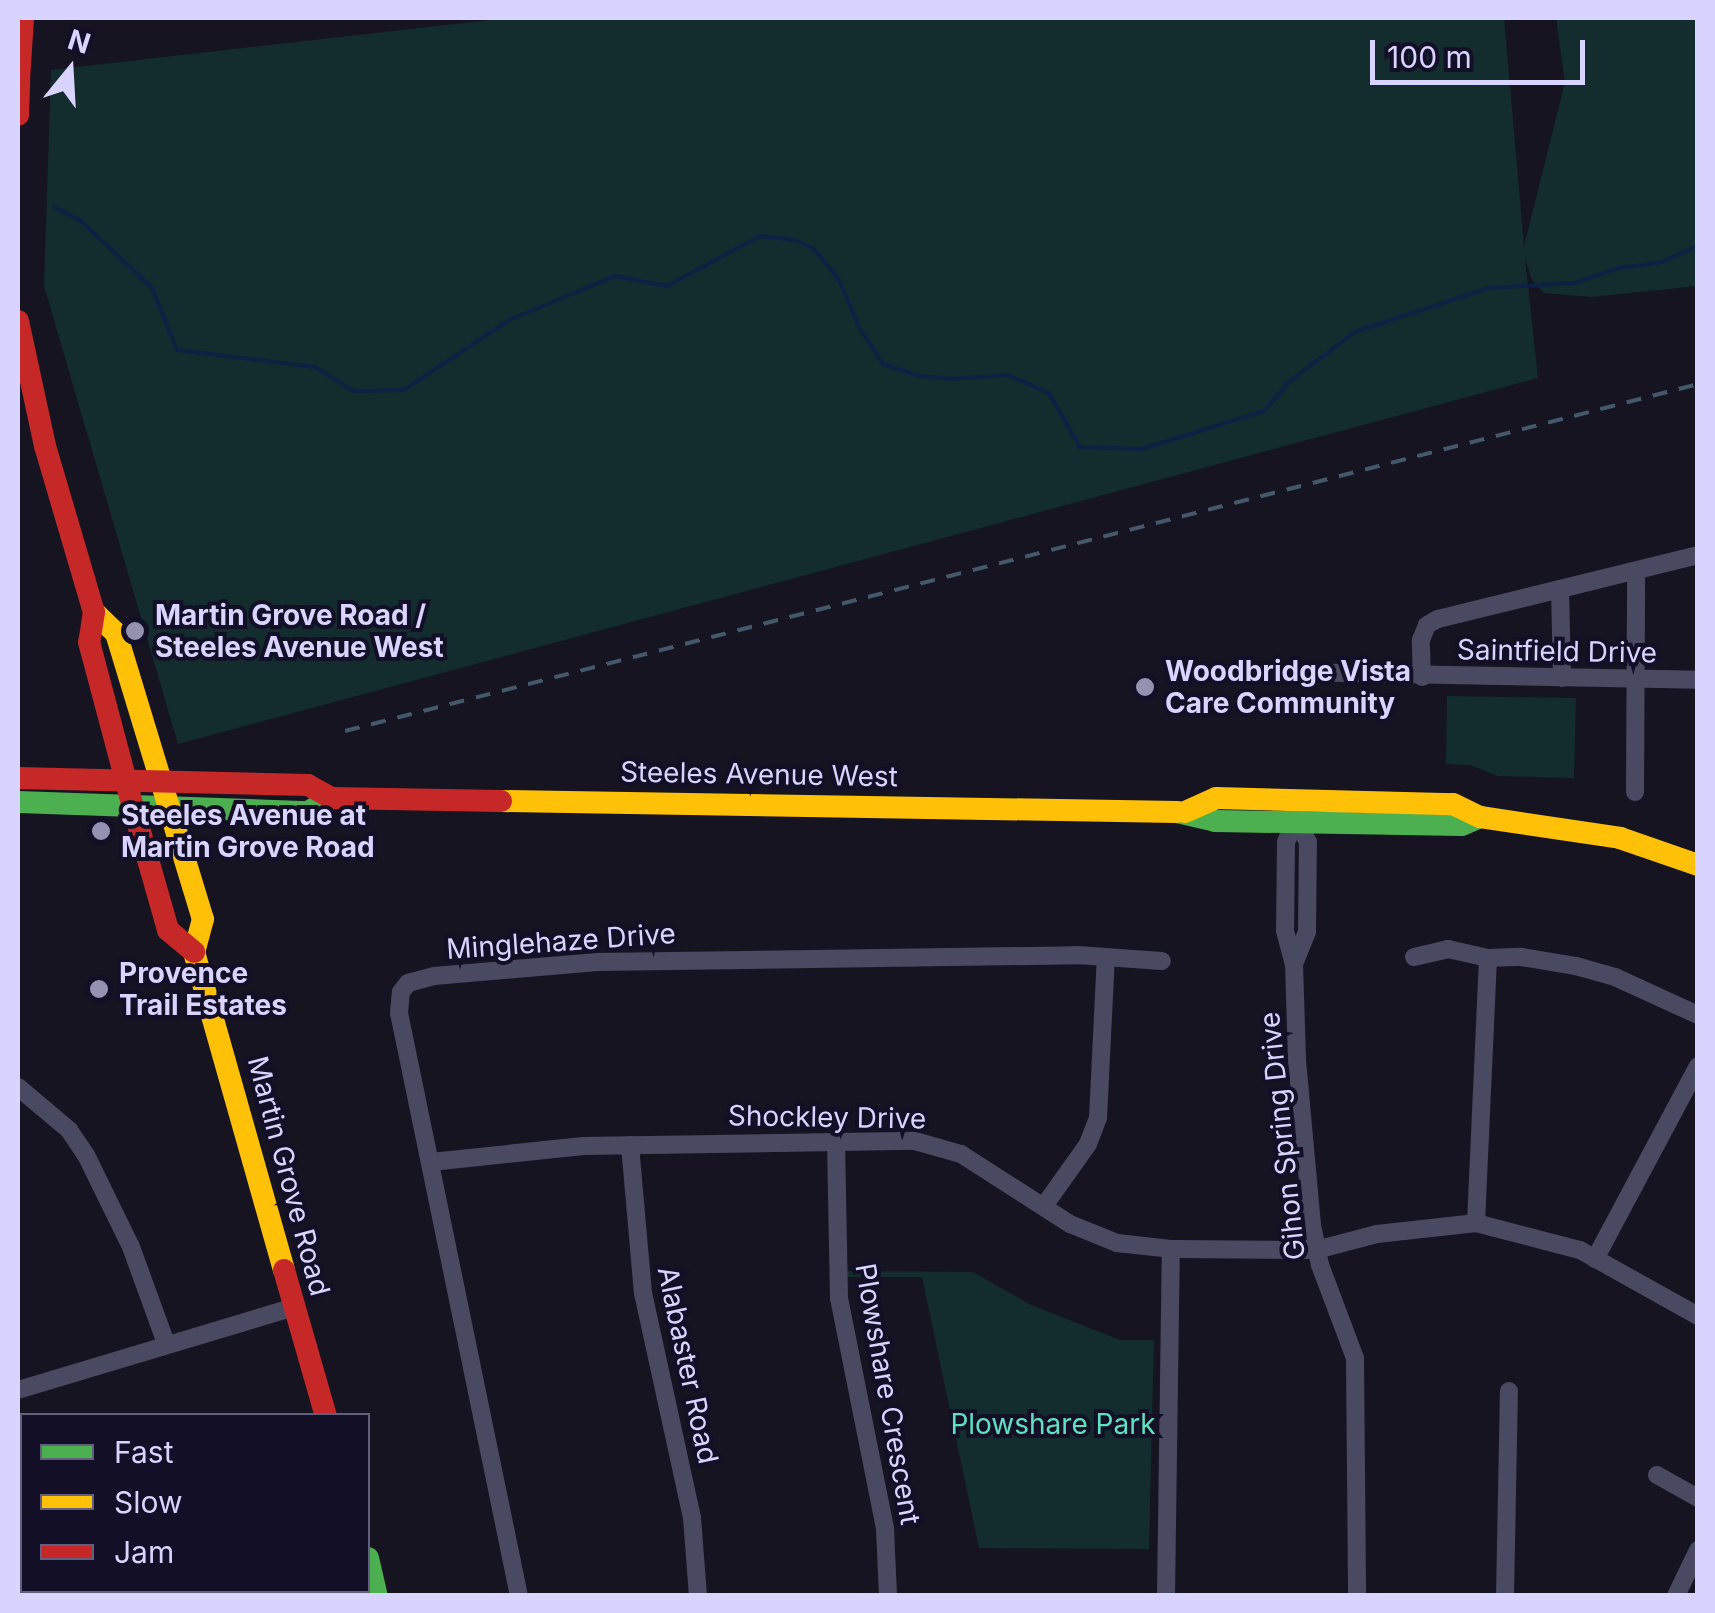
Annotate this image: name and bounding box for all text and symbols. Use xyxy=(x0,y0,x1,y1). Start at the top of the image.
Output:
north arrow xyxy=(20,20,120,120)
scale bar xyxy=(1375,20,1590,82)
text: N xyxy=(64,22,95,61)
text: 100 m xyxy=(1387,39,1472,75)
place label: Martin Grove Road / Steeles Avenue West xyxy=(155,598,444,664)
marker: Martin Grove Road / Steeles Avenue West xyxy=(124,620,146,642)
street label: Saintfield Drive xyxy=(1457,632,1657,670)
place label: Woodbridge Vista Care Community xyxy=(1165,654,1411,720)
marker: Woodbridge Vista Care Community xyxy=(1134,676,1156,698)
street label: Steeles Avenue West xyxy=(620,755,898,793)
place label: Steeles Avenue at Martin Grove Road xyxy=(121,798,375,864)
marker: Steeles Avenue at Martin Grove Road xyxy=(90,820,112,842)
street label: Minglehaze Drive xyxy=(445,916,677,966)
place label: Provence Trail Estates xyxy=(119,956,287,1022)
marker: Provence Trail Estates xyxy=(88,978,110,1000)
street label: Gihon Spring Drive xyxy=(1252,1010,1312,1262)
street label: Martin Grove Road xyxy=(241,1053,337,1299)
street label: Shockley Drive xyxy=(728,1098,926,1136)
street label: Plowshare Crescent xyxy=(848,1261,928,1527)
street label: Alabaster Road xyxy=(651,1263,725,1467)
park label: Plowshare Park xyxy=(950,1407,1156,1441)
legend xyxy=(20,1413,370,1593)
text: Fast xyxy=(114,1434,173,1470)
text: Slow xyxy=(114,1484,183,1520)
text: Jam xyxy=(114,1534,174,1570)

